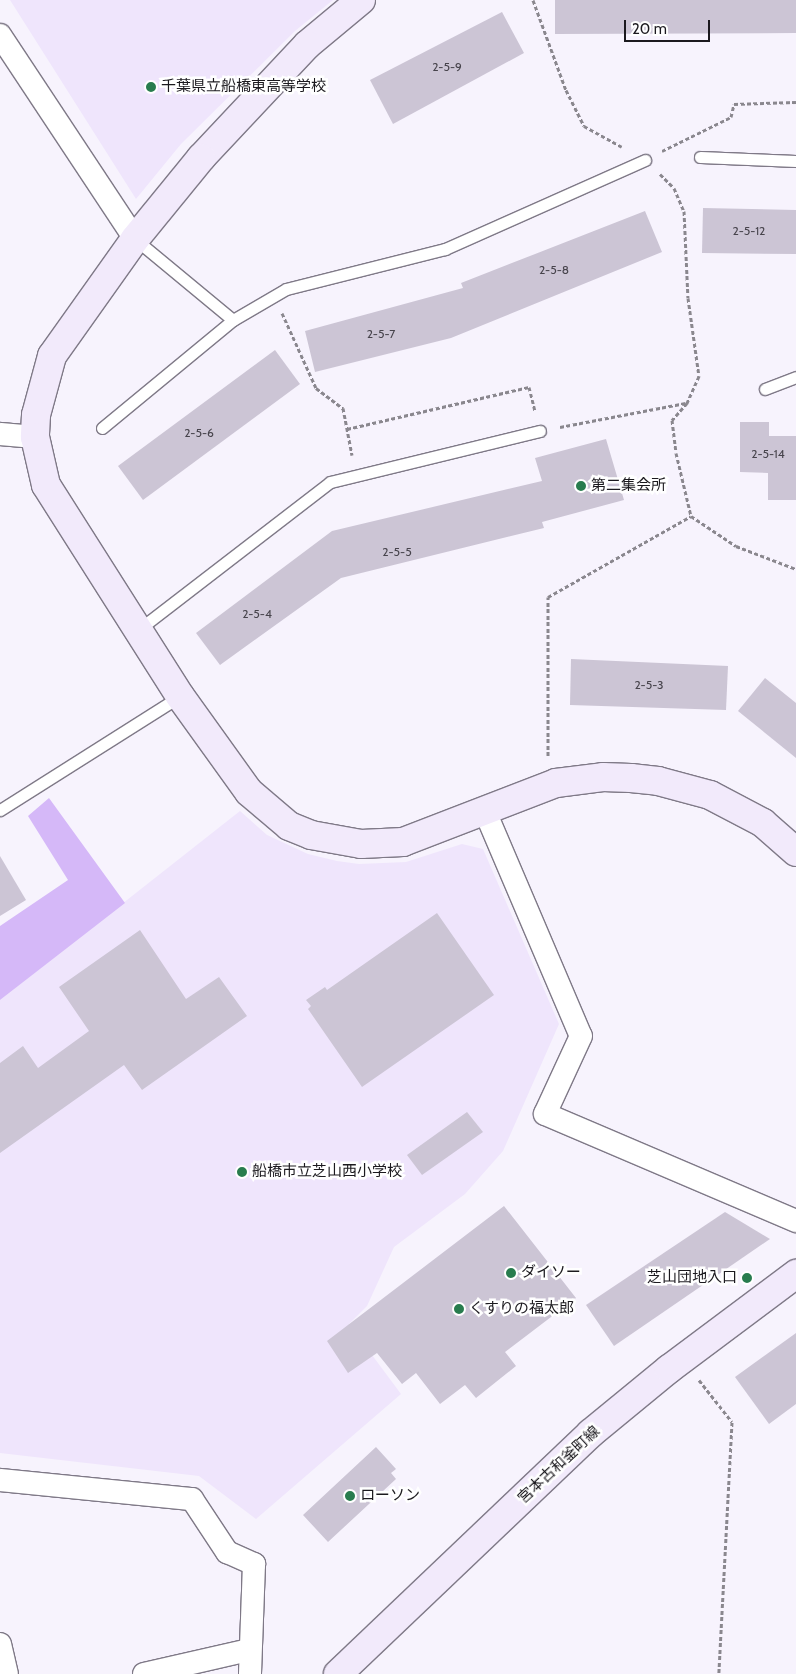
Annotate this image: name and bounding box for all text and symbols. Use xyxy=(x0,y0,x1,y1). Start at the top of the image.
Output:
scale bar xyxy=(626,10,712,42)
text: 20 m xyxy=(632,20,667,38)
house number: 2-5-9 xyxy=(432,60,462,74)
place label: 千葉県立船橋東高等学校 xyxy=(161,78,326,96)
marker: 千葉県立船橋東高等学校 xyxy=(145,81,157,93)
house number: 2-5-12 xyxy=(733,224,765,238)
house number: 2-5-8 xyxy=(539,263,569,277)
house number: 2-5-7 xyxy=(367,327,395,341)
house number: 2-5-6 xyxy=(184,426,214,440)
house number: 2-5-14 xyxy=(751,447,785,461)
place label: 第二集会所 xyxy=(591,477,666,495)
marker: 第二集会所 xyxy=(575,480,587,492)
house number: 2-5-5 xyxy=(382,545,412,559)
house number: 2-5-4 xyxy=(242,607,272,621)
house number: 2-5-3 xyxy=(634,678,664,692)
place label: 船橋市立芝山西小学校 xyxy=(252,1163,402,1181)
marker: 船橋市立芝山西小学校 xyxy=(236,1166,248,1178)
place label: ダイソー xyxy=(521,1264,581,1282)
marker: ダイソー xyxy=(505,1267,517,1279)
place label: 芝山団地入口 xyxy=(647,1269,737,1287)
marker: 芝山団地入口 xyxy=(741,1272,753,1284)
place label: くすりの福太郎 xyxy=(469,1300,574,1318)
marker: くすりの福太郎 xyxy=(453,1303,465,1315)
street label: 宮本古和釜町線 xyxy=(514,1423,604,1507)
place label: ローソン xyxy=(360,1487,420,1505)
marker: ローソン xyxy=(344,1490,356,1502)

